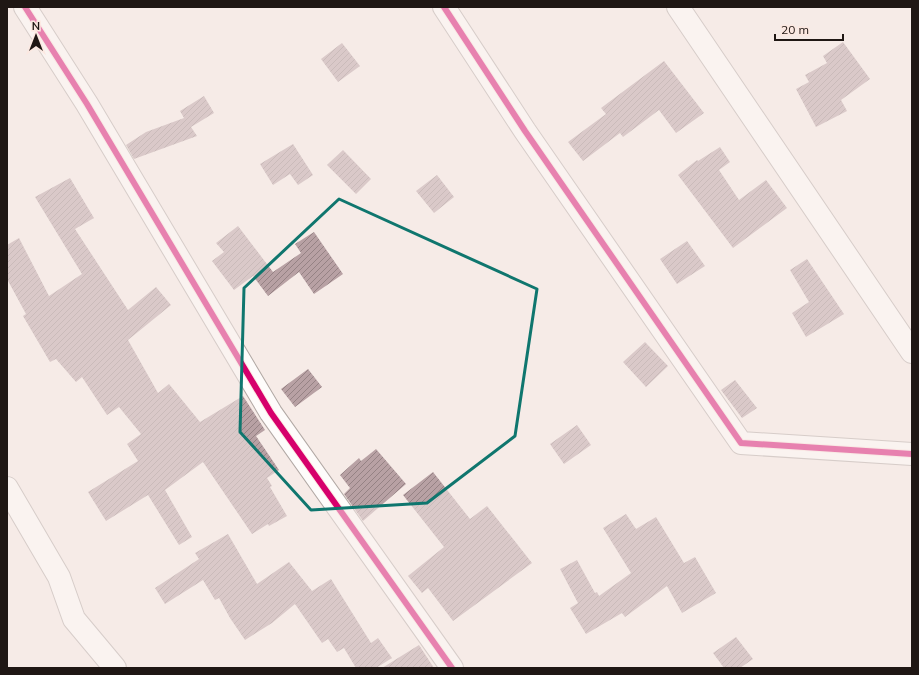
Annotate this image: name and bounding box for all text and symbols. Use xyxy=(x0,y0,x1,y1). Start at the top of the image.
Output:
north arrow xyxy=(16,16,56,56)
scale bar xyxy=(775,16,843,42)
text: N xyxy=(32,19,40,33)
text: 20 m xyxy=(781,22,809,37)

